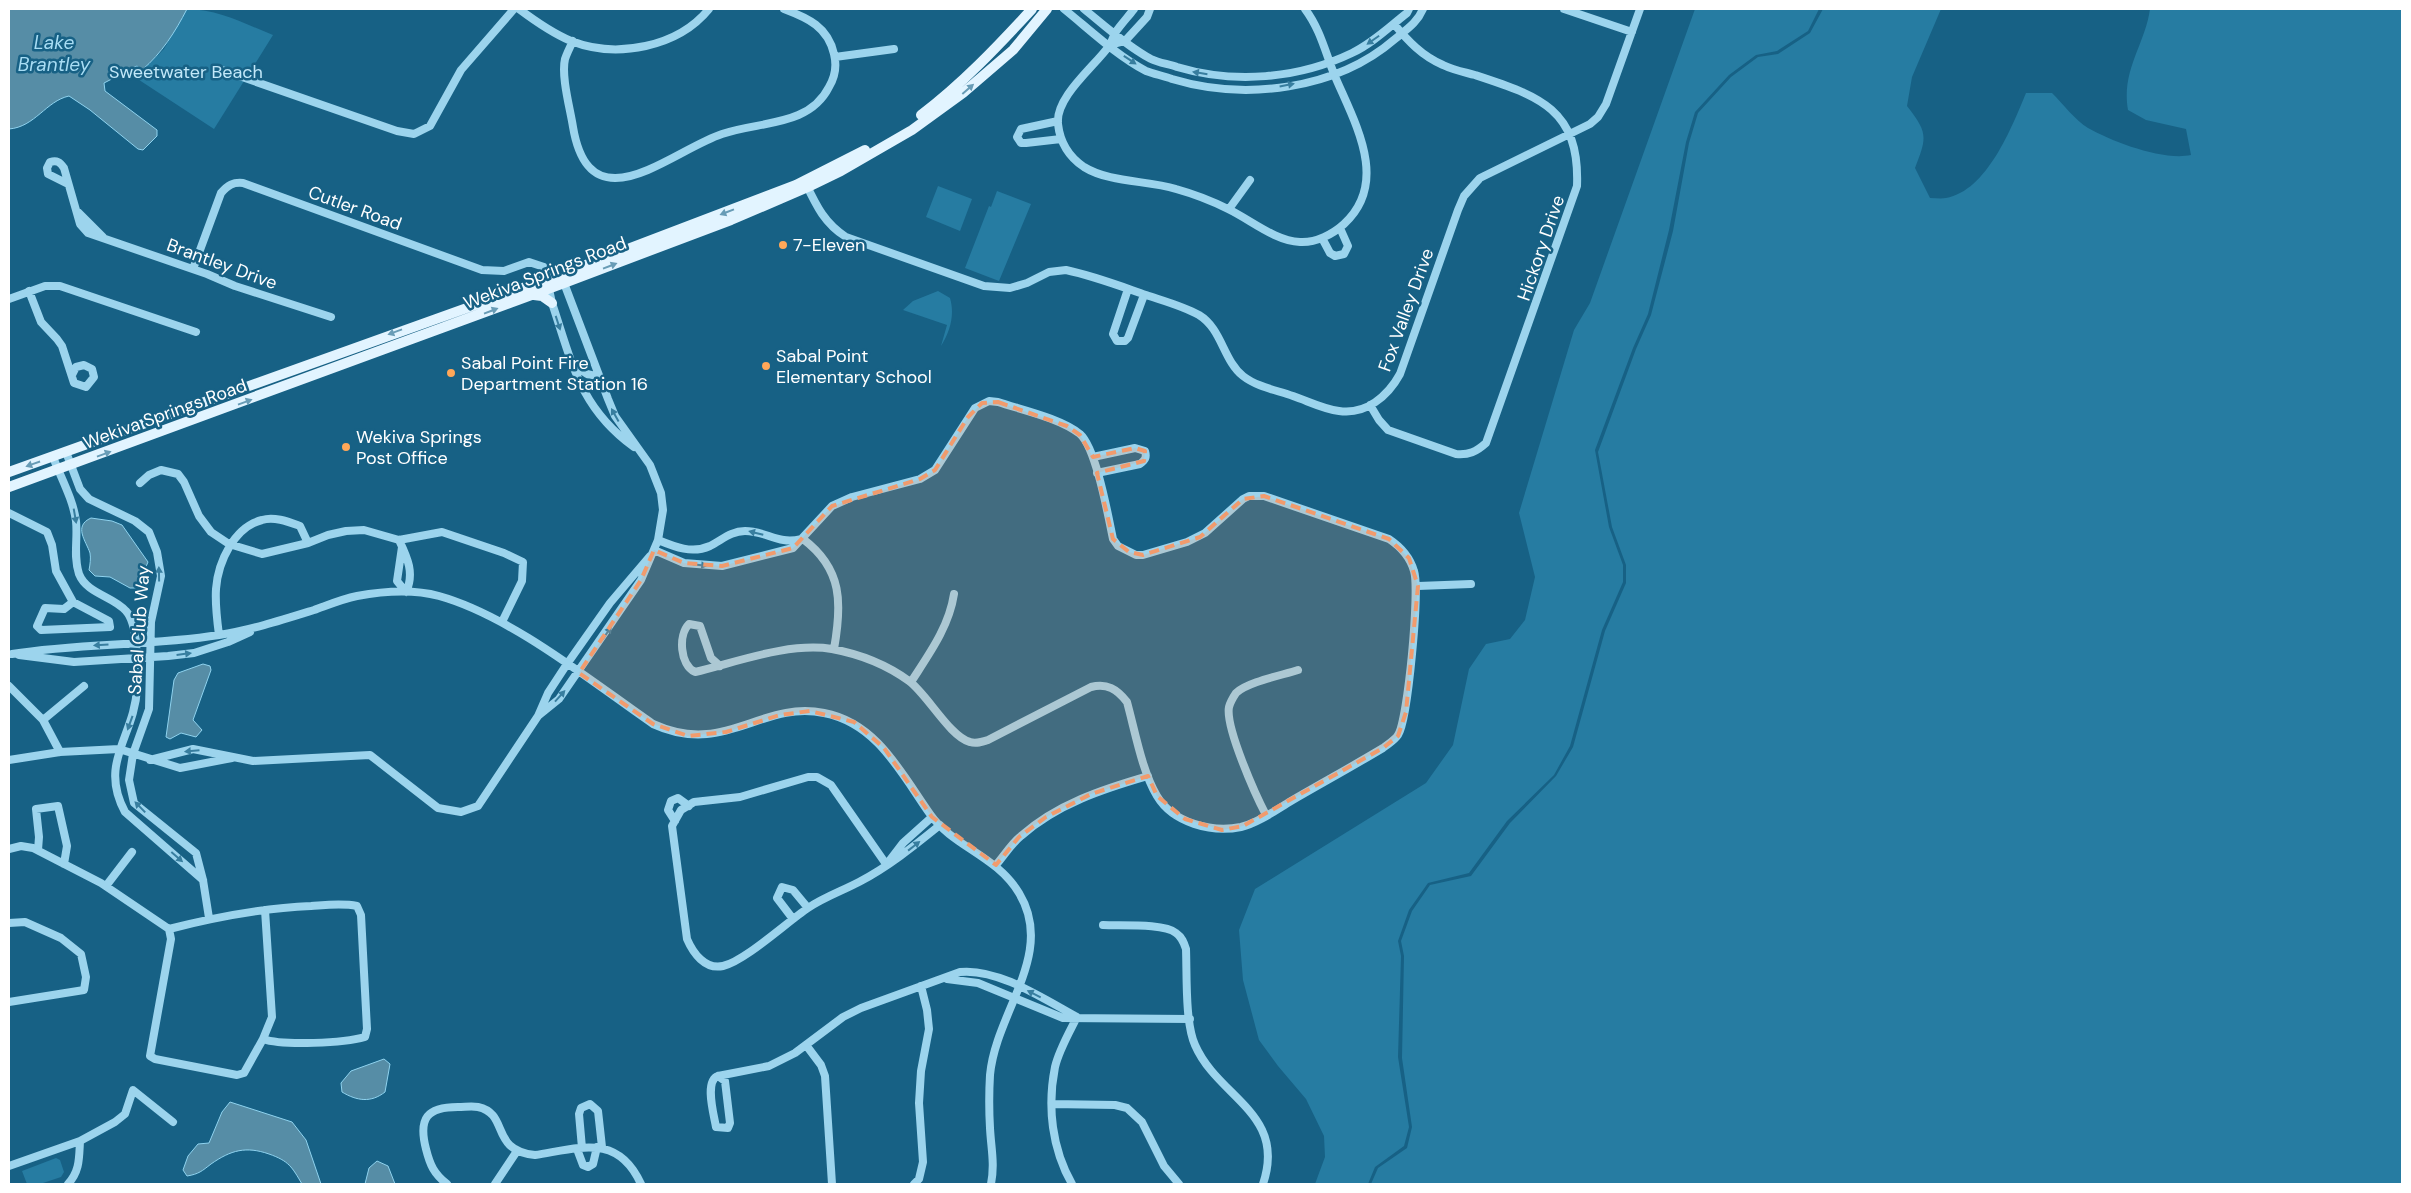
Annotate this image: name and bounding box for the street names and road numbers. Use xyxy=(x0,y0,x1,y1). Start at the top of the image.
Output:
street label: Cutler Road xyxy=(305,180,405,236)
street label: Hickory Drive xyxy=(1512,192,1570,304)
street label: Wekiva Springs Road xyxy=(460,231,630,315)
street label: Brantley Drive xyxy=(163,233,281,295)
street label: Fox Valley Drive xyxy=(1373,245,1439,375)
street label: Wekiva Springs Road xyxy=(80,373,250,455)
street label: Sabal Club Way xyxy=(123,565,155,695)

